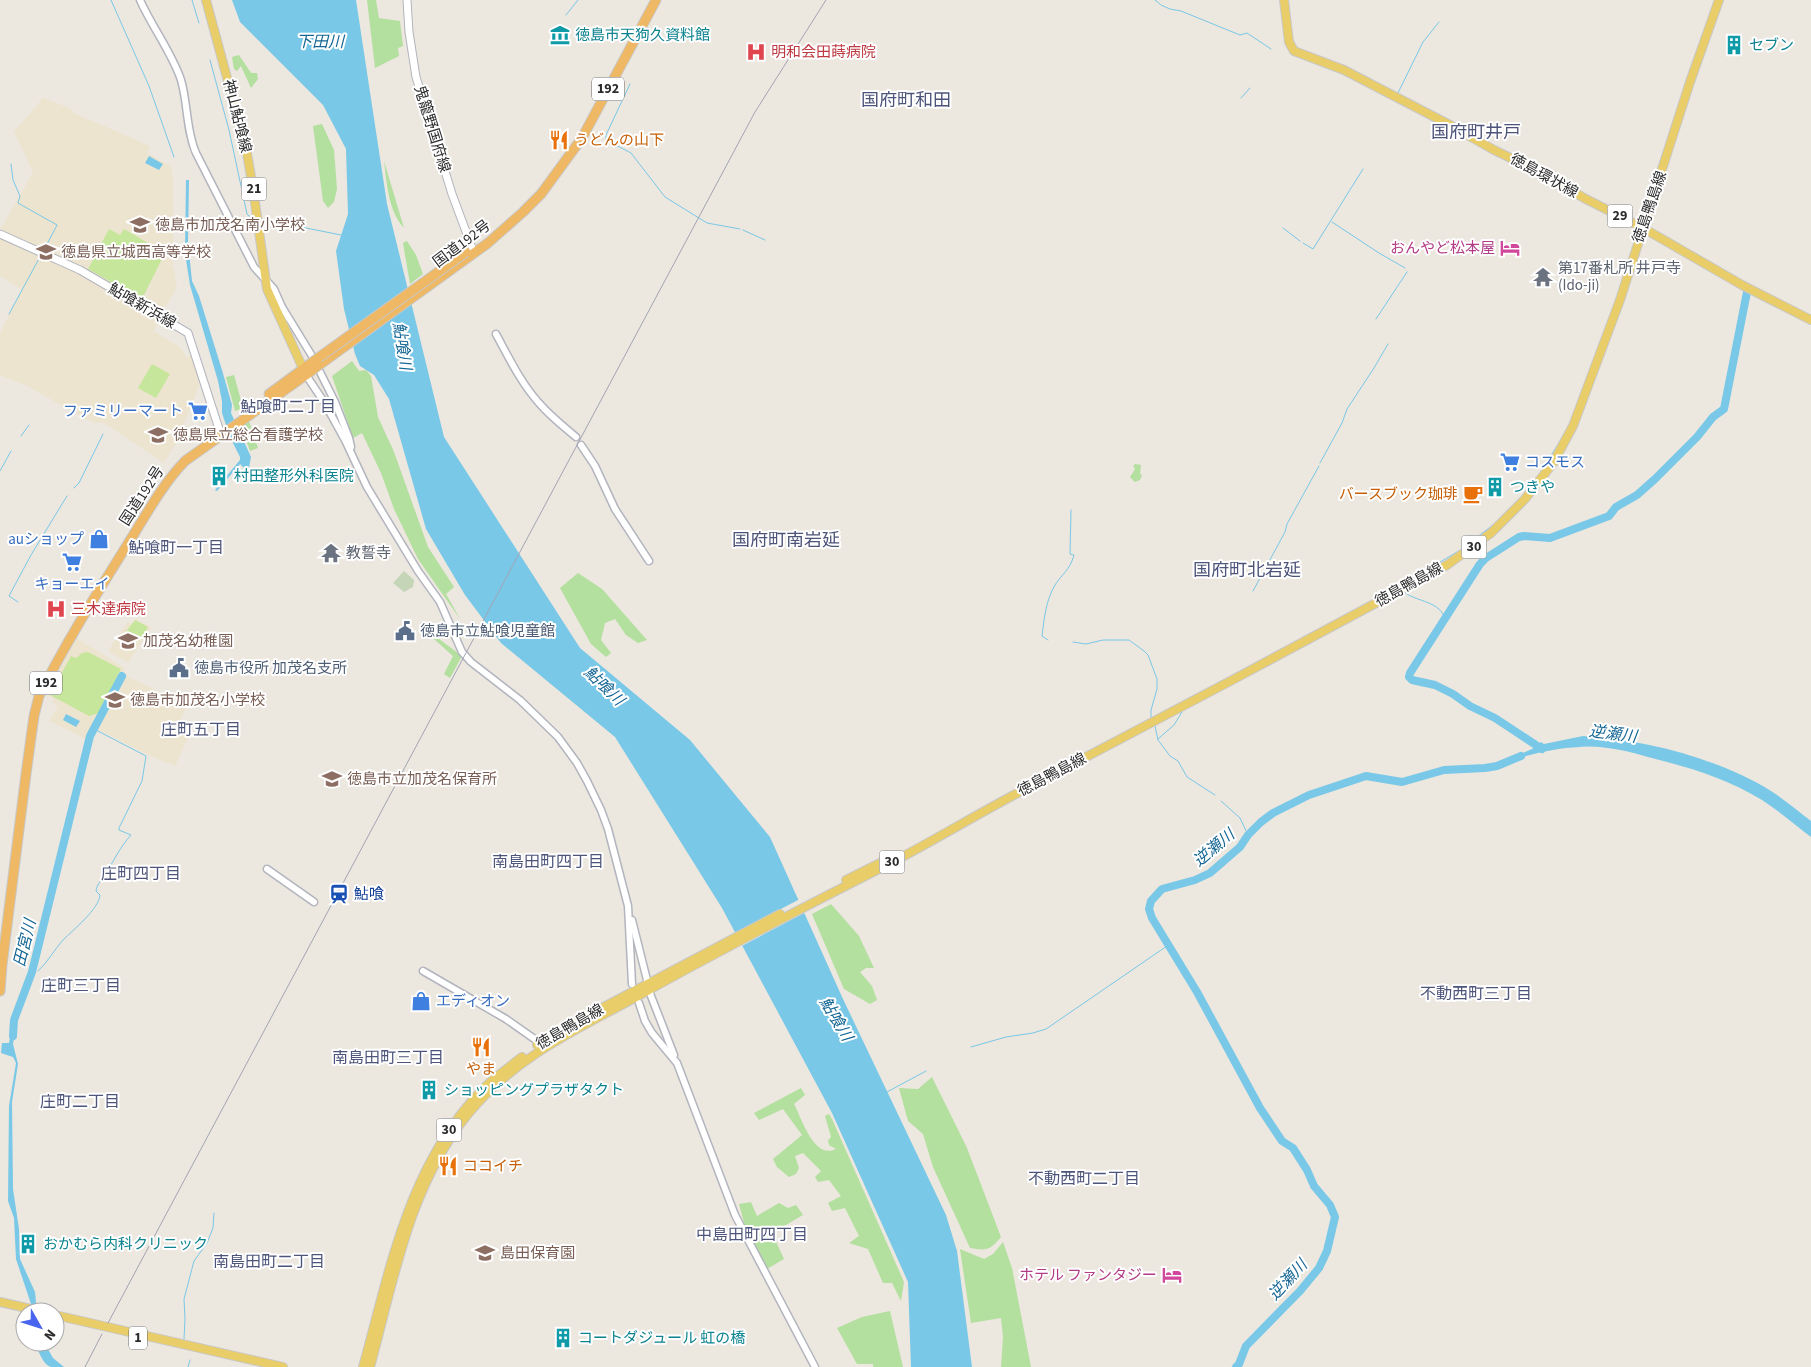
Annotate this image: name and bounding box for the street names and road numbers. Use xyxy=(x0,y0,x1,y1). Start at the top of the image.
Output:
street label: 神山鮎喰線 xyxy=(218,77,256,155)
road number: 192 xyxy=(592,78,624,100)
street label: 鬼籠野国府線 xyxy=(409,83,455,175)
street label: 徳島環状線 xyxy=(1506,149,1582,203)
street label: 徳島鴨島線 xyxy=(1628,168,1672,246)
road number: 21 xyxy=(242,178,266,200)
road number: 29 xyxy=(1608,205,1632,228)
street label: 国道192号 xyxy=(429,215,495,273)
street label: 鮎喰新浜線 xyxy=(104,278,180,334)
street label: 国道192号 xyxy=(115,462,169,530)
road number: 30 xyxy=(1462,536,1486,558)
street label: 徳島鴨島線 xyxy=(1371,558,1447,612)
road number: 192 xyxy=(30,671,62,694)
street label: 徳島鴨島線 xyxy=(1014,748,1090,802)
road number: 30 xyxy=(880,850,904,874)
street label: 徳島鴨島線 xyxy=(532,999,608,1055)
road number: 30 xyxy=(436,1118,462,1142)
road number: 1 xyxy=(129,1326,147,1350)

